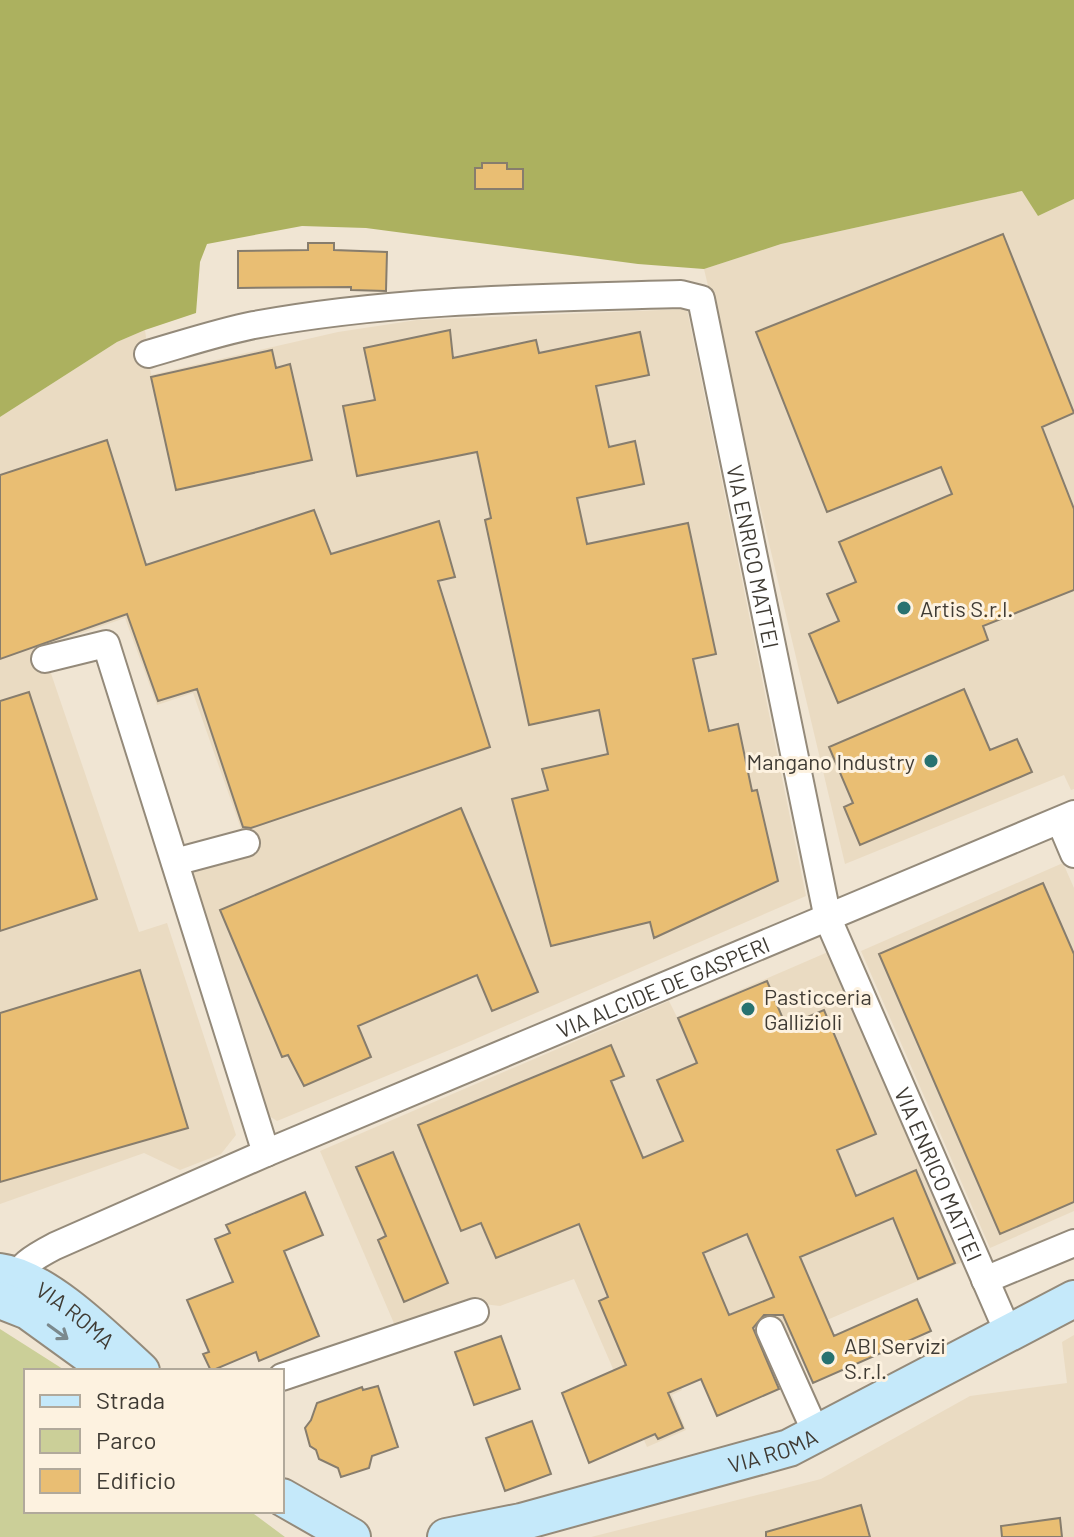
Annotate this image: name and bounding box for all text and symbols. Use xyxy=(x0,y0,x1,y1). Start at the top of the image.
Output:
street label: VIA ENRICO MATTEI xyxy=(722,462,785,651)
place label: Artis S.r.l. xyxy=(920,595,1013,621)
marker: Artis S.r.l. xyxy=(895,599,913,617)
place label: Mangano Industry xyxy=(747,748,915,774)
marker: Mangano Industry xyxy=(922,752,940,770)
street label: VIA ALCIDE DE GASPERI xyxy=(553,930,773,1043)
place label: Pasticceria Gallizioli xyxy=(764,983,872,1034)
marker: Pasticceria Gallizioli xyxy=(739,1000,757,1018)
street label: VIA ENRICO MATTEI xyxy=(890,1083,988,1265)
street label: VIA ROMA xyxy=(32,1276,120,1353)
one-way arrow xyxy=(46,1323,68,1340)
place label: ABI Servizi S.r.l. xyxy=(844,1332,946,1383)
marker: ABI Servizi S.r.l. xyxy=(819,1349,837,1367)
legend xyxy=(24,1369,284,1513)
text: Strada xyxy=(96,1385,165,1414)
street label: VIA ROMA xyxy=(725,1423,821,1477)
text: Parco xyxy=(96,1425,157,1454)
text: Edificio xyxy=(96,1465,176,1494)

